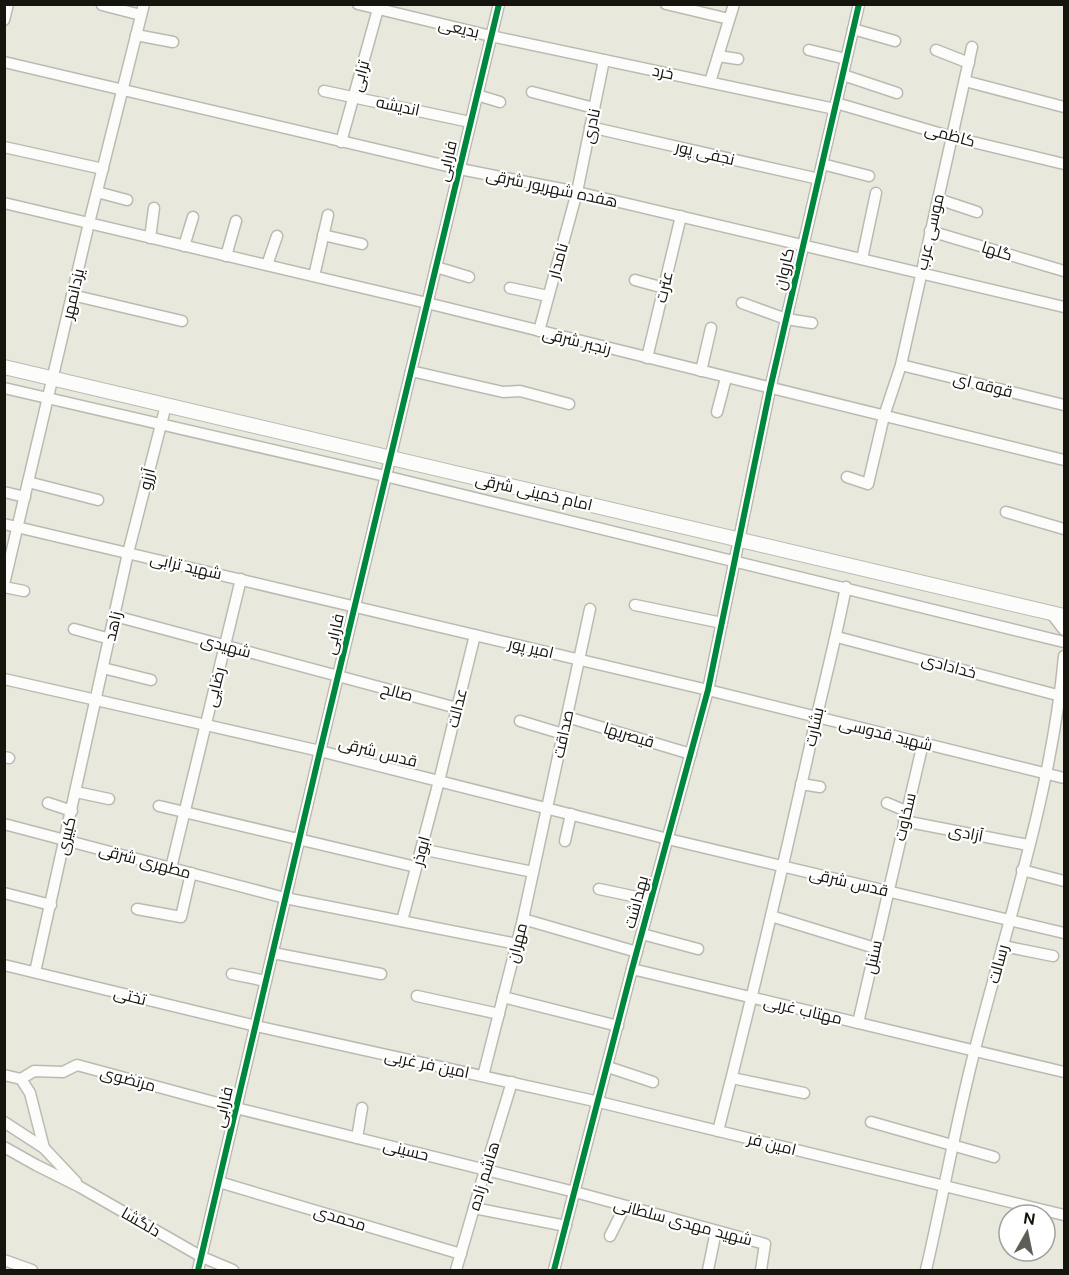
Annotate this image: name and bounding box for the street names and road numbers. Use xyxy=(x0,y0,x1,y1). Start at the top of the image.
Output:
street label: بدیعی xyxy=(436,13,482,43)
street label: ترابی xyxy=(346,57,374,94)
street label: خرد xyxy=(650,60,676,84)
street label: اندیشه xyxy=(374,91,422,121)
street label: نادری xyxy=(577,107,605,145)
street label: کاظمی xyxy=(922,118,978,152)
street label: نجفی پور xyxy=(672,136,737,171)
street label: فارابی xyxy=(432,138,462,184)
street label: هفده شهریور شرقی xyxy=(484,164,620,212)
street label: موسی عرب xyxy=(911,192,949,272)
street label: گلها xyxy=(979,236,1015,266)
street label: نامدار xyxy=(543,241,573,282)
street label: کاروان xyxy=(769,246,799,292)
street label: یزدانمهر xyxy=(57,266,89,322)
street label: عترت xyxy=(650,269,678,305)
street label: رنجبر شرقی xyxy=(540,322,614,360)
street label: قوقه ای xyxy=(951,367,1015,403)
street label: آرزو xyxy=(134,465,160,492)
street label: امام خمینی شرقی xyxy=(473,468,595,517)
street label: شهید ترابی xyxy=(148,548,224,584)
street label: زاهد xyxy=(99,609,127,643)
street label: فارابی xyxy=(319,611,349,657)
street label: شهیدی xyxy=(198,629,254,663)
street label: امیر پور xyxy=(505,632,556,664)
street label: خدادادی xyxy=(919,649,979,683)
street label: رضایی xyxy=(200,665,230,709)
street label: صالح xyxy=(378,678,415,707)
street label: عدالت xyxy=(442,686,472,730)
street label: بشارت xyxy=(799,705,829,749)
street label: صداقت xyxy=(548,708,578,760)
street label: شهید قدوسی xyxy=(837,712,935,756)
street label: قیصریها xyxy=(601,717,657,753)
street label: قدس شرقی xyxy=(336,732,420,772)
street label: سخاوت xyxy=(889,791,921,843)
street label: کبیری xyxy=(51,815,81,857)
street label: آزادی xyxy=(947,819,986,847)
street label: ابوذر xyxy=(407,834,435,869)
street label: مطهری شرقی xyxy=(97,839,193,883)
street label: قدس شرقی xyxy=(807,863,891,901)
street label: بهداشت xyxy=(619,873,653,931)
street label: مهران xyxy=(502,921,532,965)
street label: سنبل xyxy=(859,938,887,976)
street label: رسالت xyxy=(983,942,1013,986)
street label: تختی xyxy=(112,982,149,1010)
street label: مهتاب غربی xyxy=(762,991,844,1029)
street label: امین فر غربی xyxy=(383,1045,471,1083)
street label: مرتضوی xyxy=(98,1062,158,1096)
street label: فارابی xyxy=(208,1084,238,1130)
street label: امین فر xyxy=(745,1128,798,1160)
street label: حسینی xyxy=(381,1134,431,1166)
street label: هاشم زاده xyxy=(464,1139,505,1213)
street label: شهید مهدی سلطانی xyxy=(611,1193,755,1251)
street label: محمدی xyxy=(311,1200,369,1236)
street label: دلگشا xyxy=(118,1202,164,1242)

